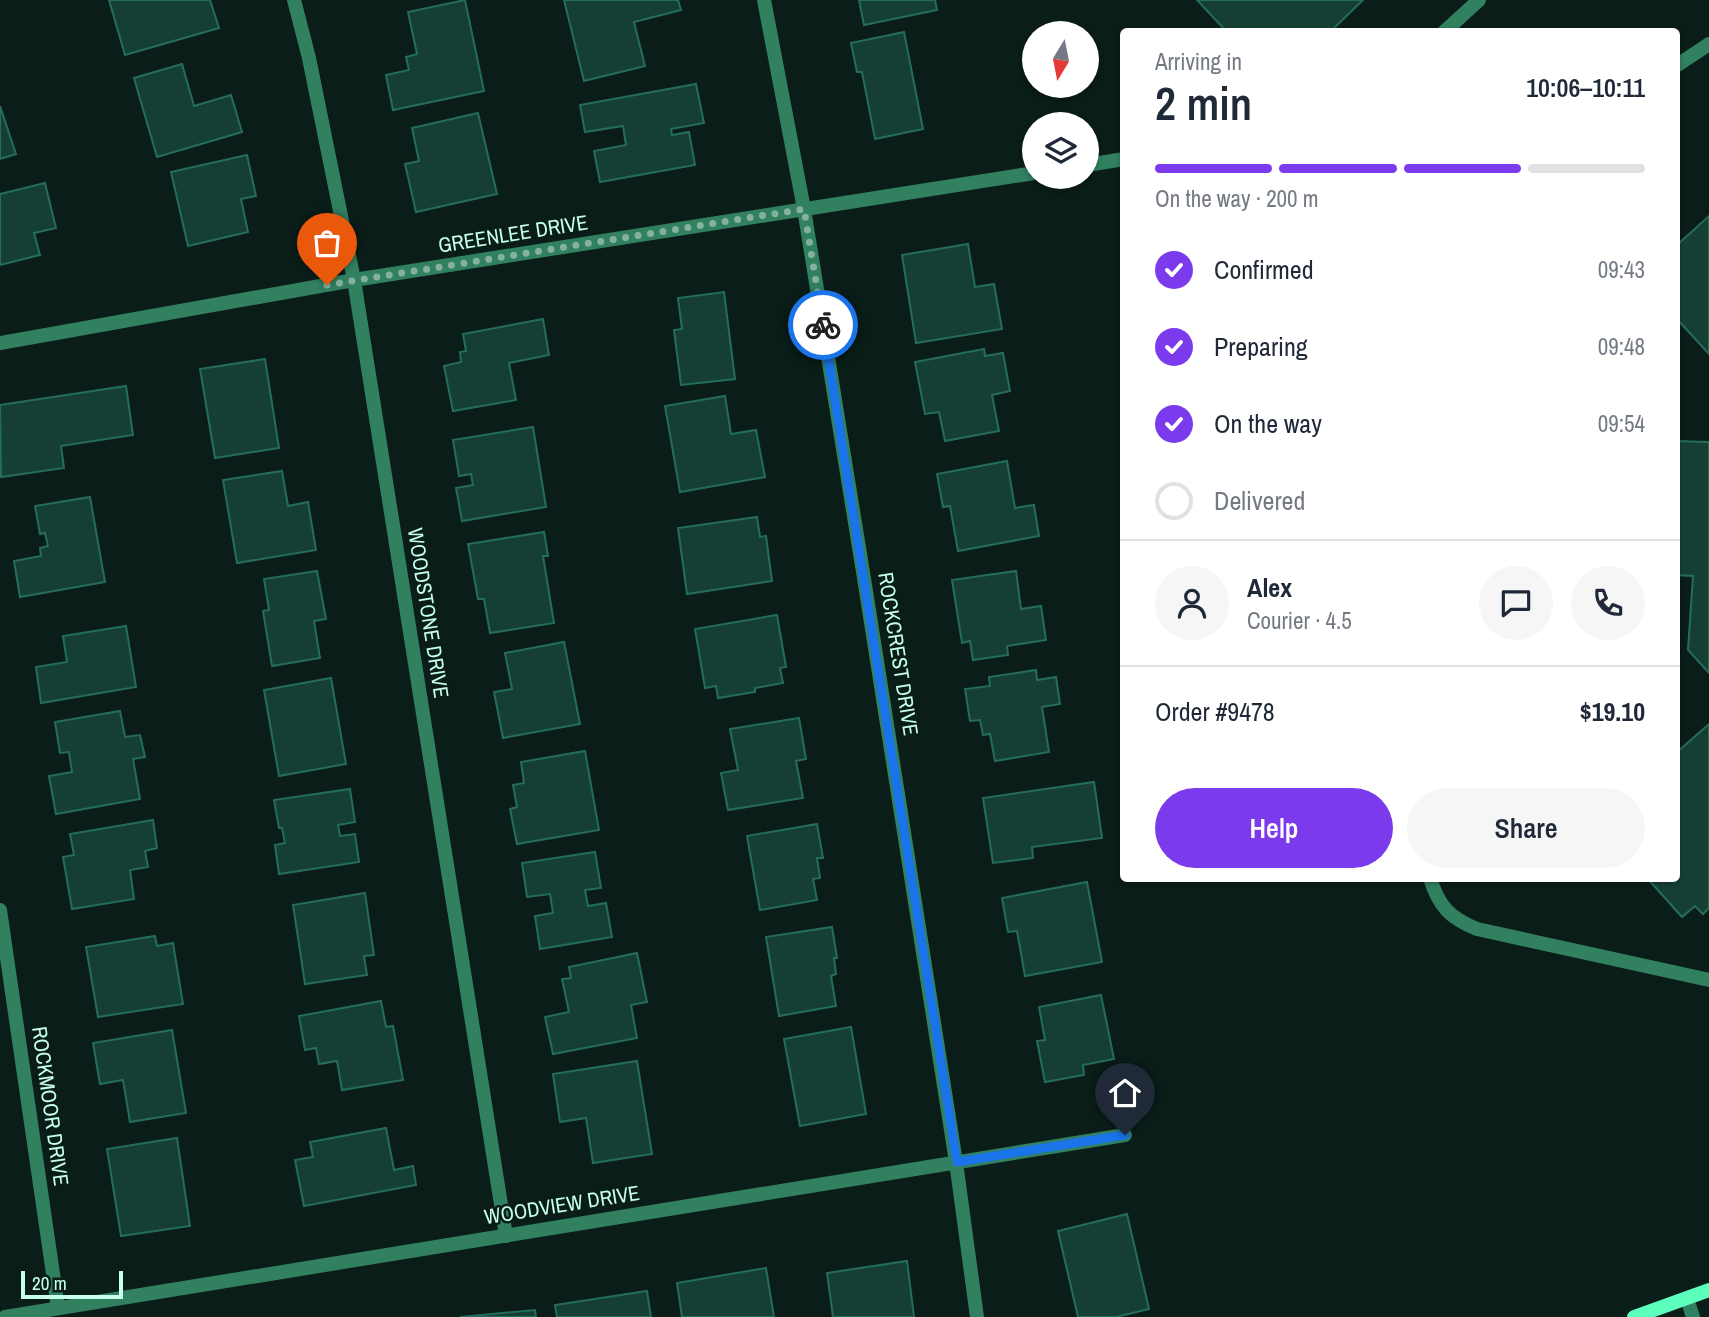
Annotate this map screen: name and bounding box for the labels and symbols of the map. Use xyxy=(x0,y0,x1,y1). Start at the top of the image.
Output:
north arrow xyxy=(1022,21,1099,98)
street label: GREENLEE DRIVE xyxy=(436,207,590,260)
pin xyxy=(297,213,357,285)
courier xyxy=(788,290,858,360)
street label: WOODSTONE DRIVE xyxy=(401,526,456,700)
street label: ROCKCREST DRIVE xyxy=(871,570,926,738)
street label: ROCKMOOR DRIVE xyxy=(25,1024,76,1188)
pin xyxy=(1095,1063,1155,1135)
street label: WOODVIEW DRIVE xyxy=(482,1178,642,1231)
scale bar xyxy=(21,1268,122,1300)

